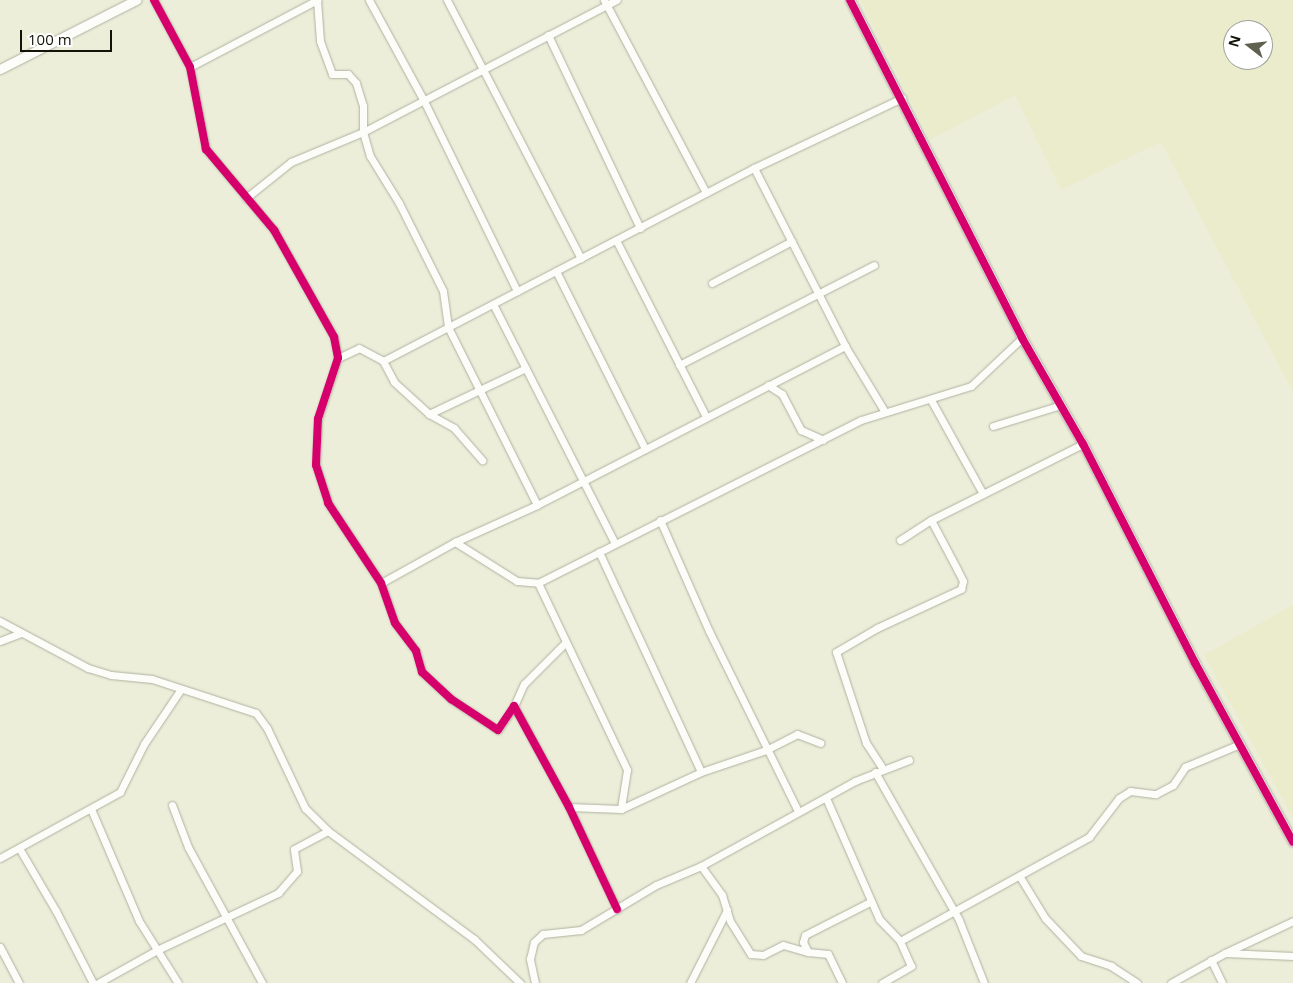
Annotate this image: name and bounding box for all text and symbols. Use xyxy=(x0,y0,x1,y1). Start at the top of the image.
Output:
scale bar xyxy=(22,20,115,52)
north arrow xyxy=(1223,20,1273,70)
text: 100 m xyxy=(28,29,72,49)
text: N xyxy=(1223,33,1245,49)

